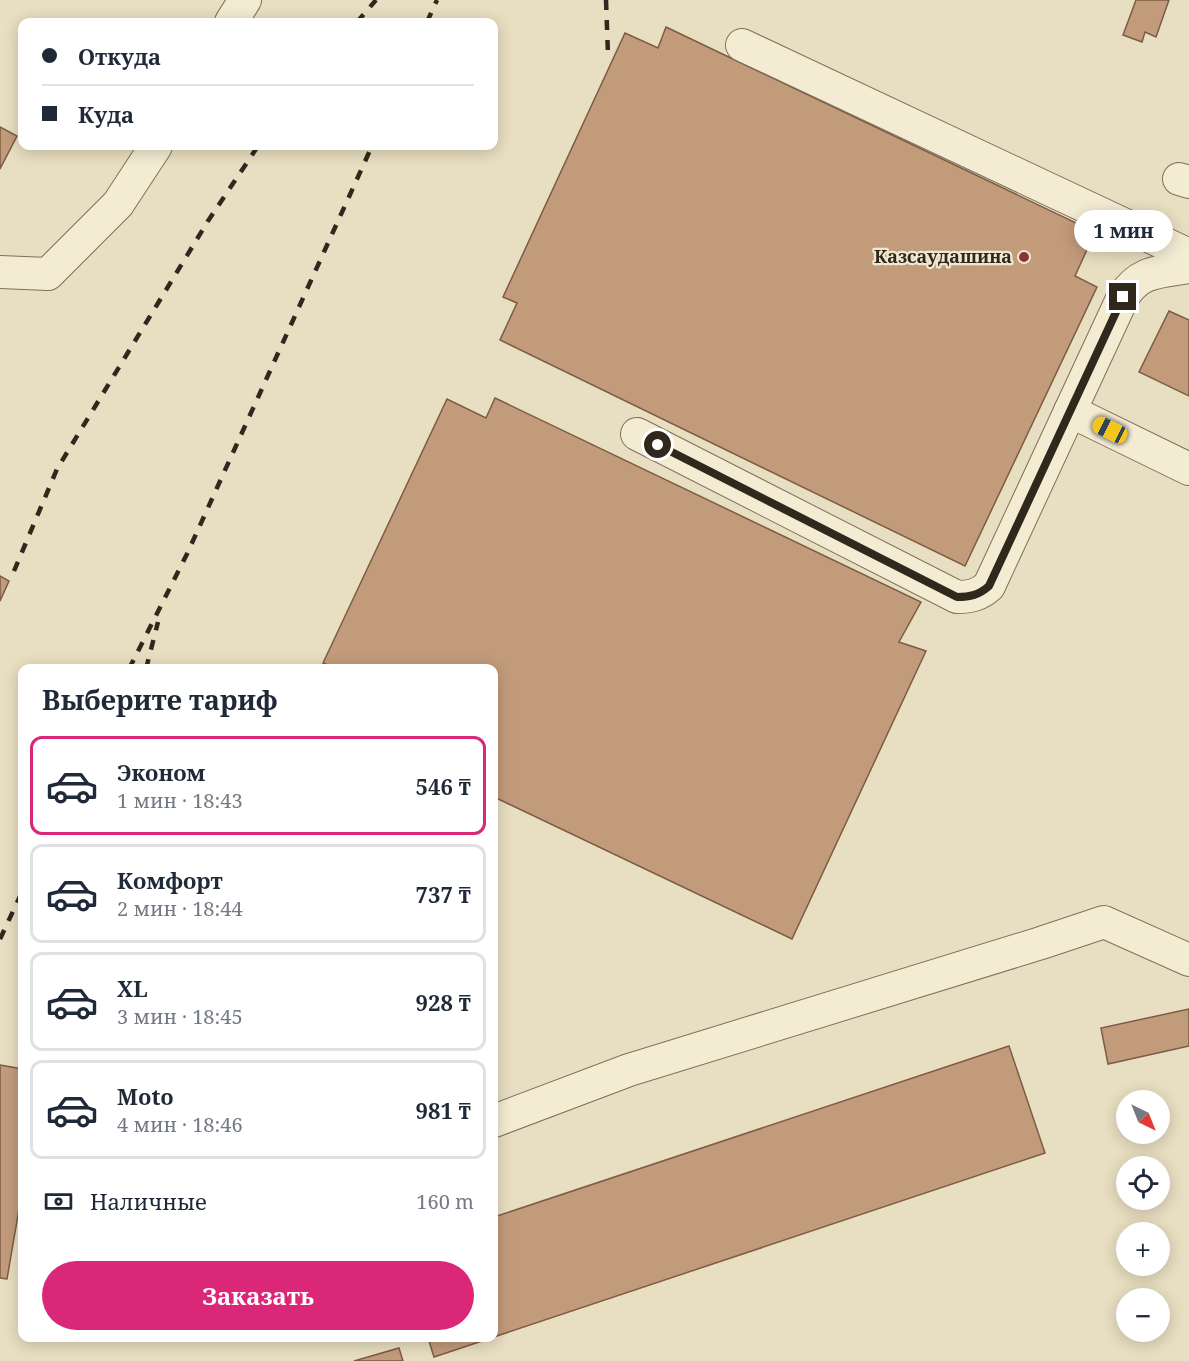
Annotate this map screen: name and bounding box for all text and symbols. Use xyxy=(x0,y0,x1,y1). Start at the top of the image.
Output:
text: Откуда xyxy=(78,41,161,71)
text: Куда xyxy=(78,99,134,129)
callout: 1 мин xyxy=(1074,210,1172,252)
text: 1 мин xyxy=(1093,217,1154,244)
place label: Казсаудашина xyxy=(874,244,1012,268)
marker: Казсаудашина xyxy=(1017,250,1031,264)
route end xyxy=(1109,283,1136,310)
car xyxy=(1090,414,1130,446)
route start xyxy=(644,431,671,458)
text: Выберите тариф xyxy=(42,681,278,718)
text: Эконом xyxy=(117,757,205,787)
icon: car xyxy=(45,759,99,813)
text: 546 ₸ xyxy=(416,771,471,801)
text: 1 мин · 18:43 xyxy=(117,787,243,814)
text: Комфорт xyxy=(117,865,223,895)
icon: car xyxy=(45,867,99,921)
text: 737 ₸ xyxy=(416,879,471,909)
text: 2 мин · 18:44 xyxy=(117,895,243,922)
text: XL xyxy=(117,973,148,1003)
icon: car xyxy=(45,975,99,1029)
text: 928 ₸ xyxy=(416,987,471,1017)
text: 3 мин · 18:45 xyxy=(117,1003,243,1030)
text: Moto xyxy=(117,1081,174,1111)
icon: car xyxy=(45,1083,99,1137)
north arrow xyxy=(1116,1090,1170,1144)
map controls xyxy=(1116,1090,1170,1342)
text: 981 ₸ xyxy=(416,1095,471,1125)
text: 4 мин · 18:46 xyxy=(117,1111,243,1138)
button: locate xyxy=(1116,1156,1170,1210)
icon: cash xyxy=(42,1185,75,1218)
text: Наличные xyxy=(90,1186,207,1216)
text: 160 m xyxy=(416,1188,474,1215)
button: + xyxy=(1116,1222,1170,1276)
button: Заказать xyxy=(42,1261,474,1330)
button: − xyxy=(1116,1288,1170,1342)

